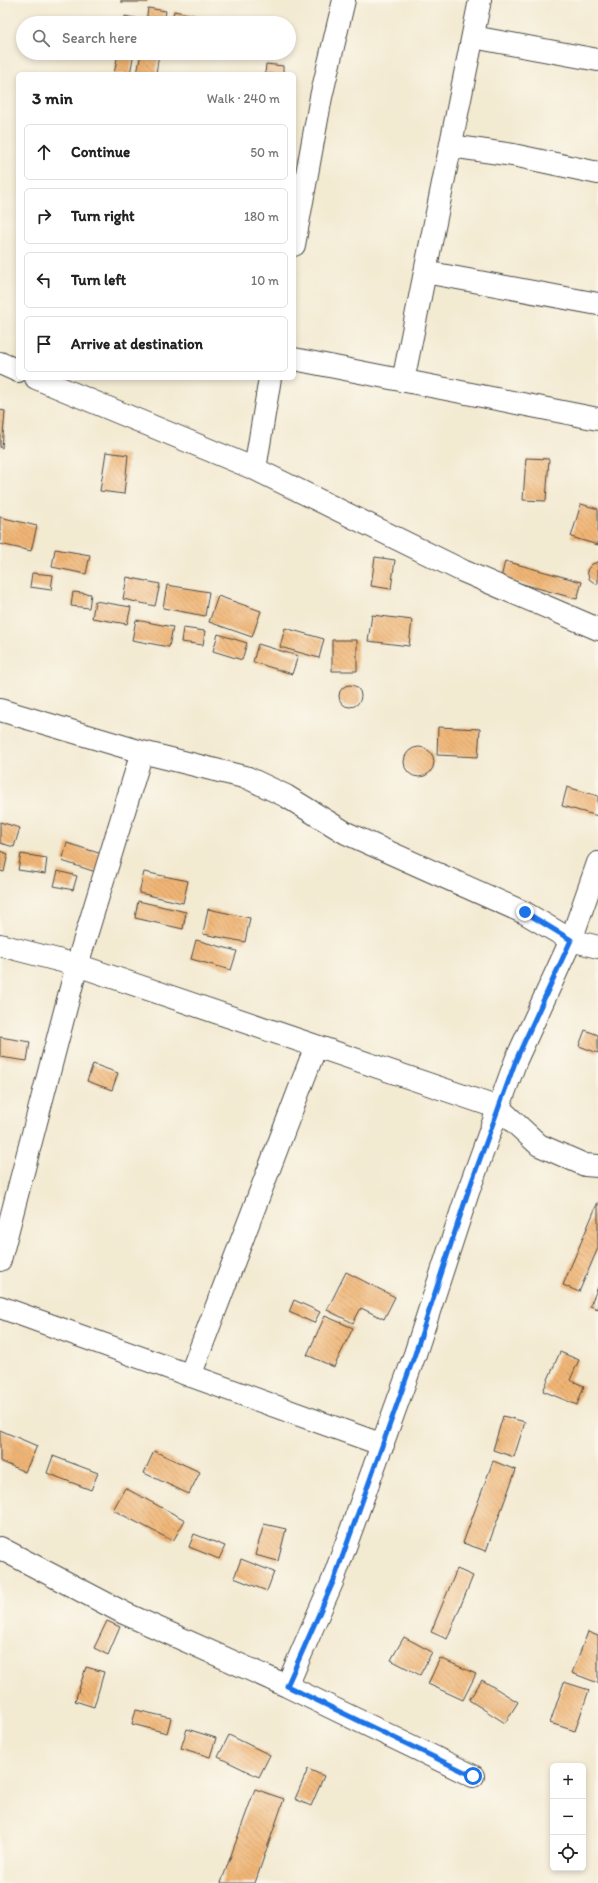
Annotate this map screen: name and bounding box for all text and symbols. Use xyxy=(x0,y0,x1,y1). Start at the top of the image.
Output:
search box xyxy=(16,16,296,60)
icon: search xyxy=(30,27,52,49)
text: Search here xyxy=(62,29,137,47)
text: 3 min xyxy=(32,88,73,108)
text: Walk · 240 m xyxy=(207,91,280,106)
icon: ahead xyxy=(33,141,55,163)
text: Continue xyxy=(71,143,130,161)
text: 50 m xyxy=(250,145,279,160)
icon: right xyxy=(33,205,55,227)
text: Turn right xyxy=(71,207,135,225)
text: 180 m xyxy=(244,209,279,224)
icon: left xyxy=(33,269,55,291)
text: Turn left xyxy=(71,271,126,289)
text: 10 m xyxy=(251,273,279,288)
icon: arrive xyxy=(33,333,55,355)
text: Arrive at destination xyxy=(71,335,203,353)
route end xyxy=(516,903,534,921)
map controls xyxy=(550,1763,586,1871)
button: + xyxy=(550,1763,586,1799)
route start xyxy=(464,1767,482,1785)
button: − xyxy=(550,1799,586,1835)
button: locate xyxy=(550,1835,586,1871)

